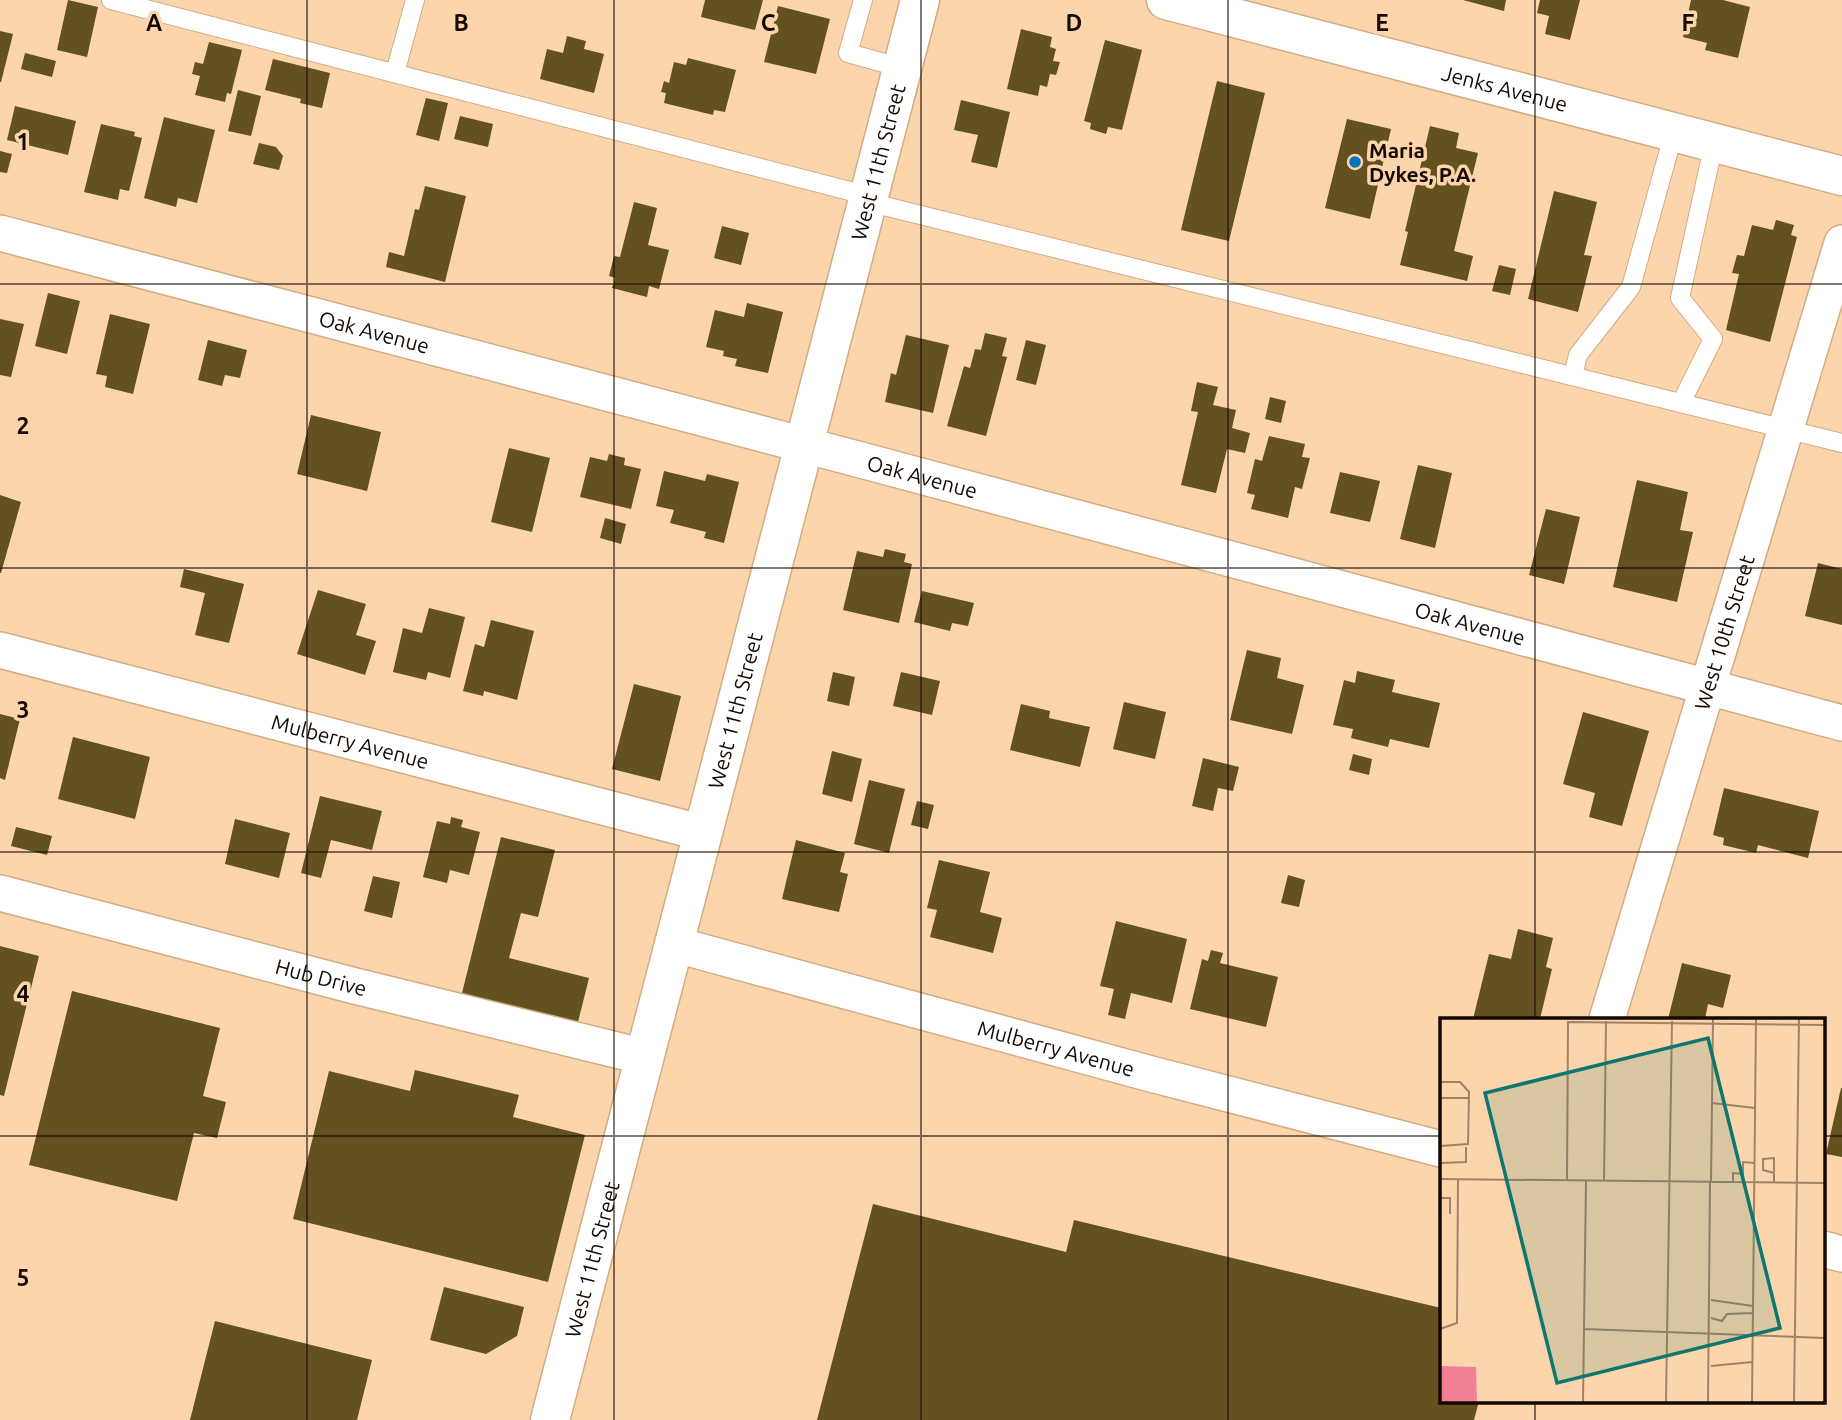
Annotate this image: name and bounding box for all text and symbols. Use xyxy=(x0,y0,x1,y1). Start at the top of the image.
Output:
text: A xyxy=(146,10,162,35)
text: B xyxy=(453,10,469,35)
text: C xyxy=(761,10,776,35)
text: D xyxy=(1066,10,1082,35)
text: E xyxy=(1375,10,1389,35)
text: F xyxy=(1682,10,1695,35)
street label: Jenks Avenue xyxy=(1439,60,1570,116)
street label: West 11th Street xyxy=(846,81,910,243)
text: 1 xyxy=(17,129,29,154)
place label: Maria Dykes, P.A. xyxy=(1369,138,1476,186)
marker: Maria Dykes, P.A. xyxy=(1347,154,1363,170)
street label: Oak Avenue xyxy=(316,306,432,358)
text: 2 xyxy=(17,413,29,438)
street label: Oak Avenue xyxy=(865,450,980,503)
street label: West 10th Street xyxy=(1689,552,1759,713)
street label: Oak Avenue xyxy=(1412,597,1528,650)
street label: West 11th Street xyxy=(703,630,767,791)
text: 3 xyxy=(17,697,29,722)
street label: Mulberry Avenue xyxy=(269,709,432,773)
street label: Hub Drive xyxy=(273,954,369,1000)
text: 4 xyxy=(17,981,30,1006)
street label: Mulberry Avenue xyxy=(975,1015,1137,1081)
inset map xyxy=(1440,1018,1825,1402)
street label: West 11th Street xyxy=(560,1179,624,1340)
text: 5 xyxy=(17,1265,29,1290)

